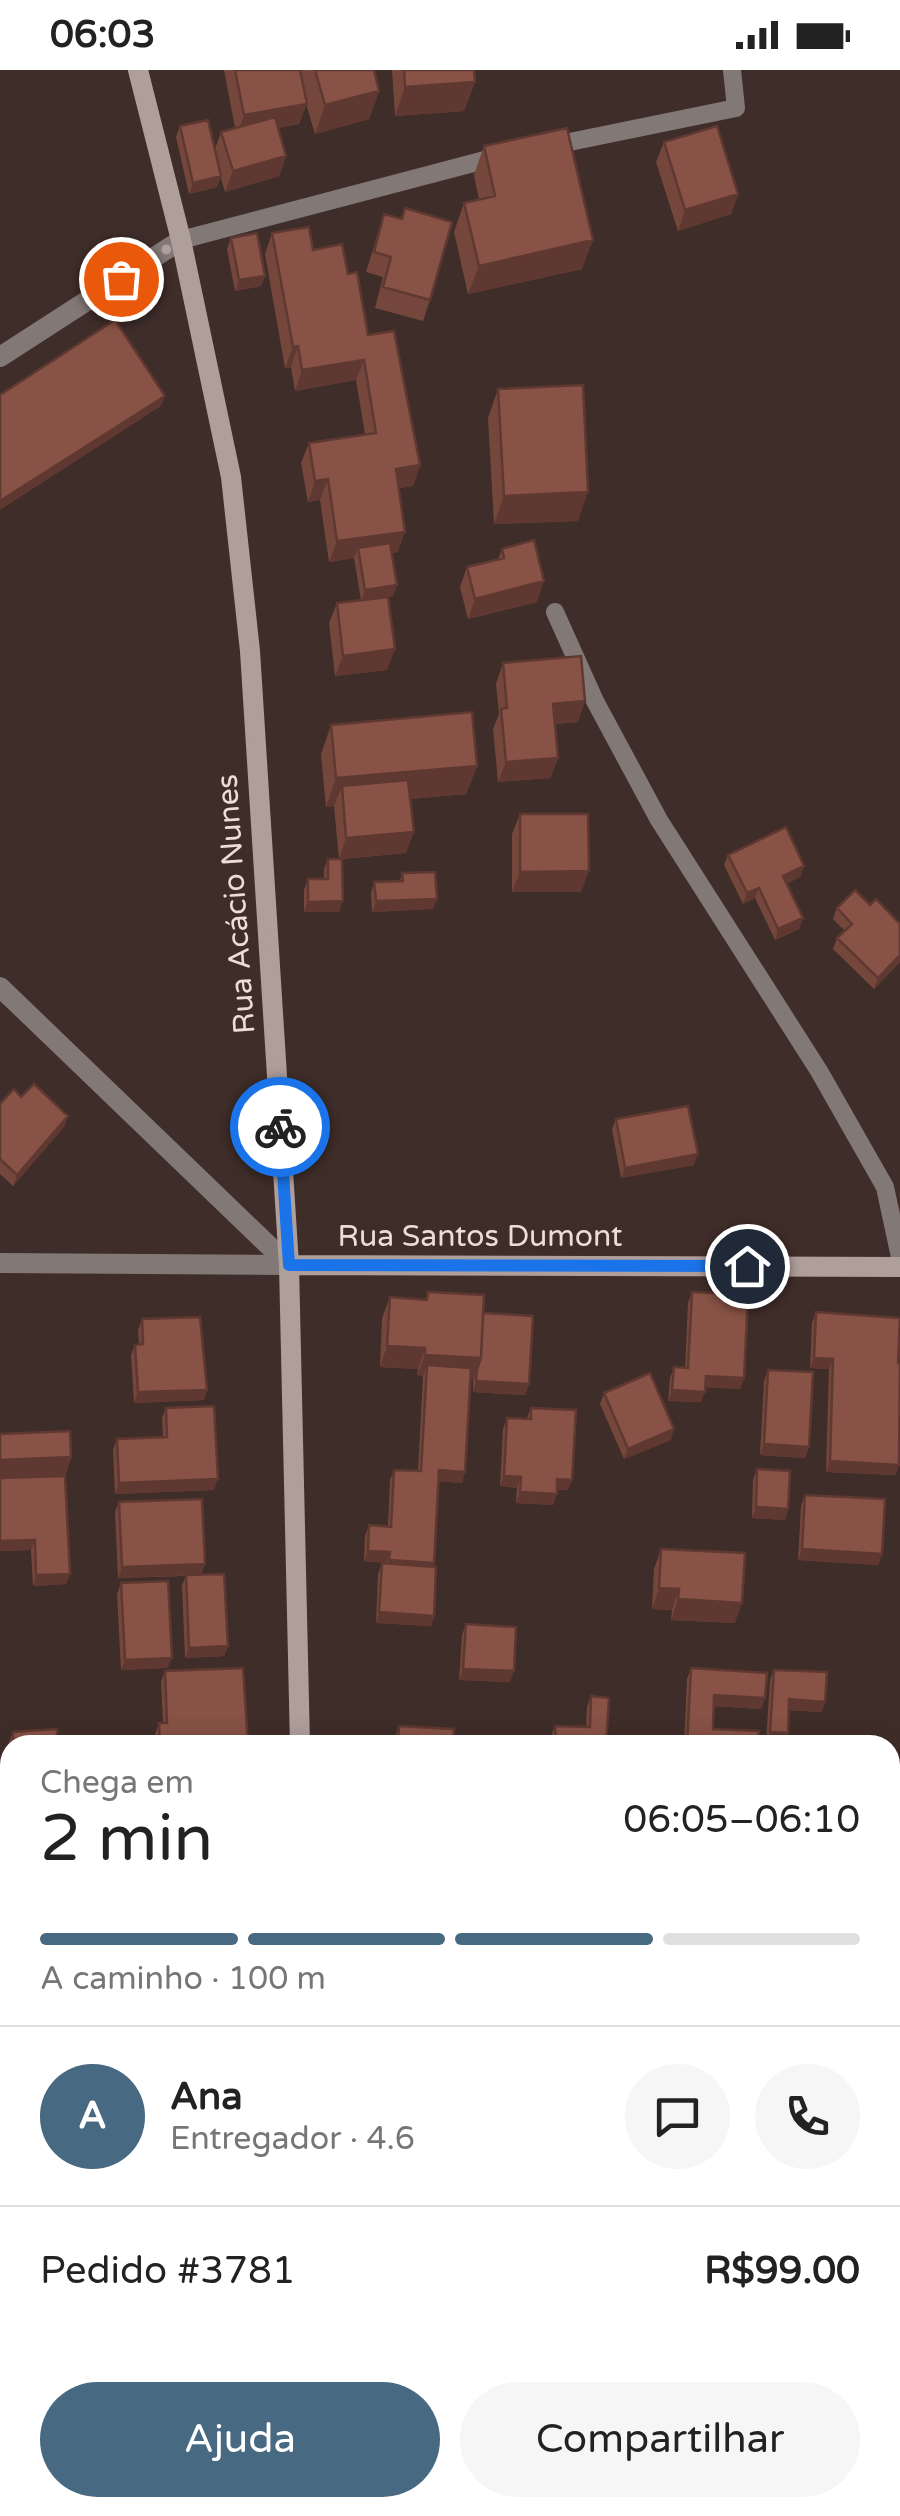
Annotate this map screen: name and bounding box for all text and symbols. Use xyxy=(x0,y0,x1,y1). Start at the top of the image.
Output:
text: 06:03 xyxy=(50,12,155,58)
pin xyxy=(79,237,164,322)
icon: bag xyxy=(94,252,149,307)
street label: Rua Acácio Nunes xyxy=(208,773,264,1035)
courier xyxy=(230,1077,330,1177)
icon: bike xyxy=(253,1100,308,1155)
street label: Rua Santos Dumont xyxy=(338,1218,622,1255)
pin xyxy=(705,1224,790,1309)
icon: home xyxy=(720,1239,775,1294)
text: Chega em xyxy=(40,1764,194,1802)
text: 06:05–06:10 xyxy=(623,1797,860,1843)
text: 2 min xyxy=(40,1800,213,1879)
text: A caminho · 100 m xyxy=(40,1960,326,1998)
button: chat xyxy=(625,2064,730,2169)
button: phone xyxy=(755,2064,860,2169)
text: Ana xyxy=(170,2074,243,2120)
text: A xyxy=(78,2093,107,2139)
text: Entregador · 4.6 xyxy=(170,2120,415,2158)
text: Pedido #3781 xyxy=(40,2248,296,2294)
text: R$99.00 xyxy=(704,2248,860,2294)
button: Ajuda xyxy=(40,2382,440,2497)
button: Compartilhar xyxy=(460,2382,860,2497)

